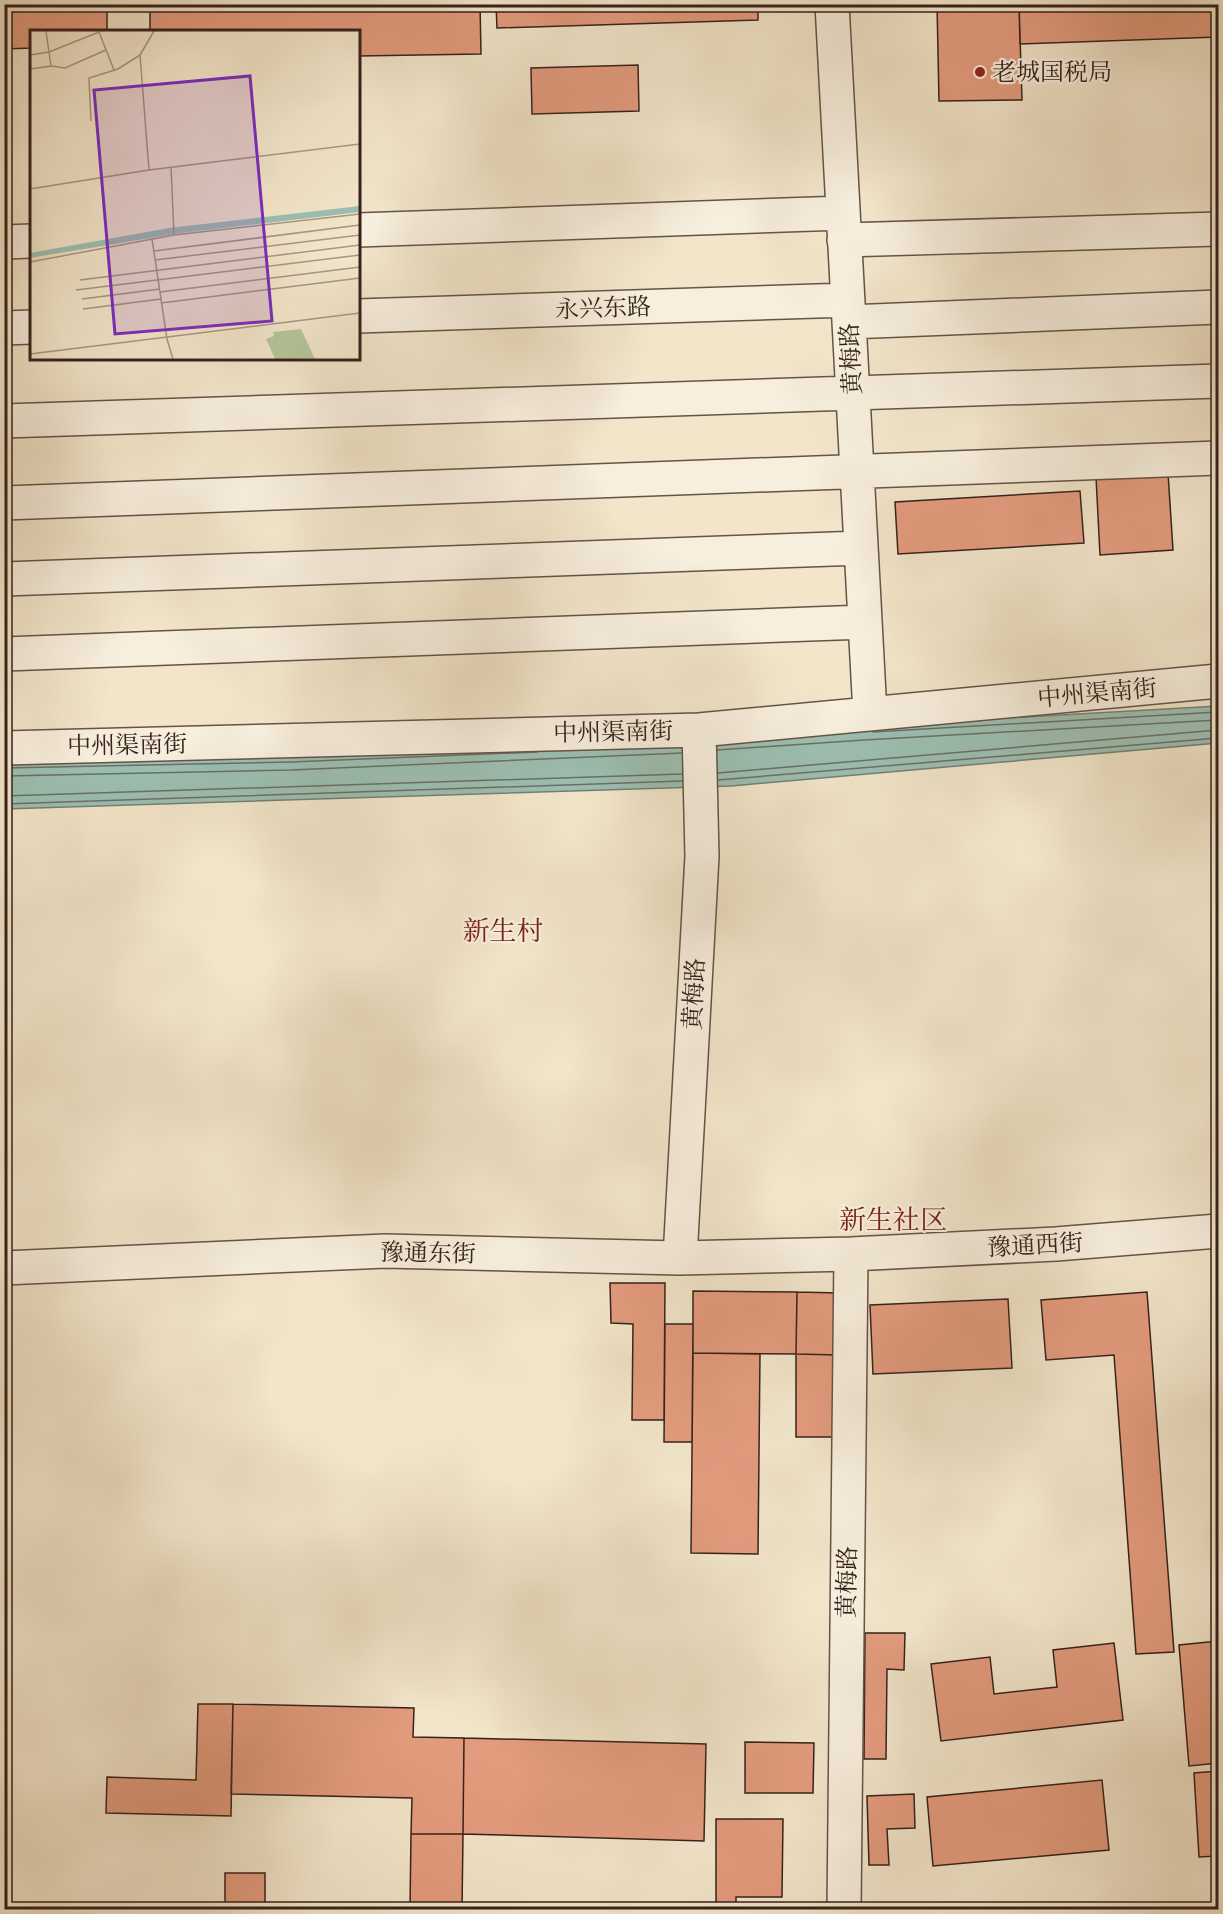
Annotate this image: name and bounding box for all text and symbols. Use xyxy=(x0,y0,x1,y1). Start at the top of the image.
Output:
inset map xyxy=(30,30,360,360)
place label: 老城国税局 xyxy=(992,56,1112,88)
marker: 老城国税局 xyxy=(973,65,987,79)
street label: 永兴东路 xyxy=(554,290,652,326)
street label: 黄梅路 xyxy=(833,322,869,396)
street label: 中州渠南街 xyxy=(1036,672,1158,714)
street label: 中州渠南街 xyxy=(553,715,673,749)
street label: 中州渠南街 xyxy=(67,728,187,762)
district label: 新生村 xyxy=(463,913,544,949)
street label: 黄梅路 xyxy=(676,957,712,1031)
district label: 新生社区 xyxy=(839,1202,947,1238)
street label: 豫通西街 xyxy=(986,1227,1084,1263)
street label: 豫通东街 xyxy=(380,1236,476,1270)
street label: 黄梅路 xyxy=(830,1546,864,1618)

